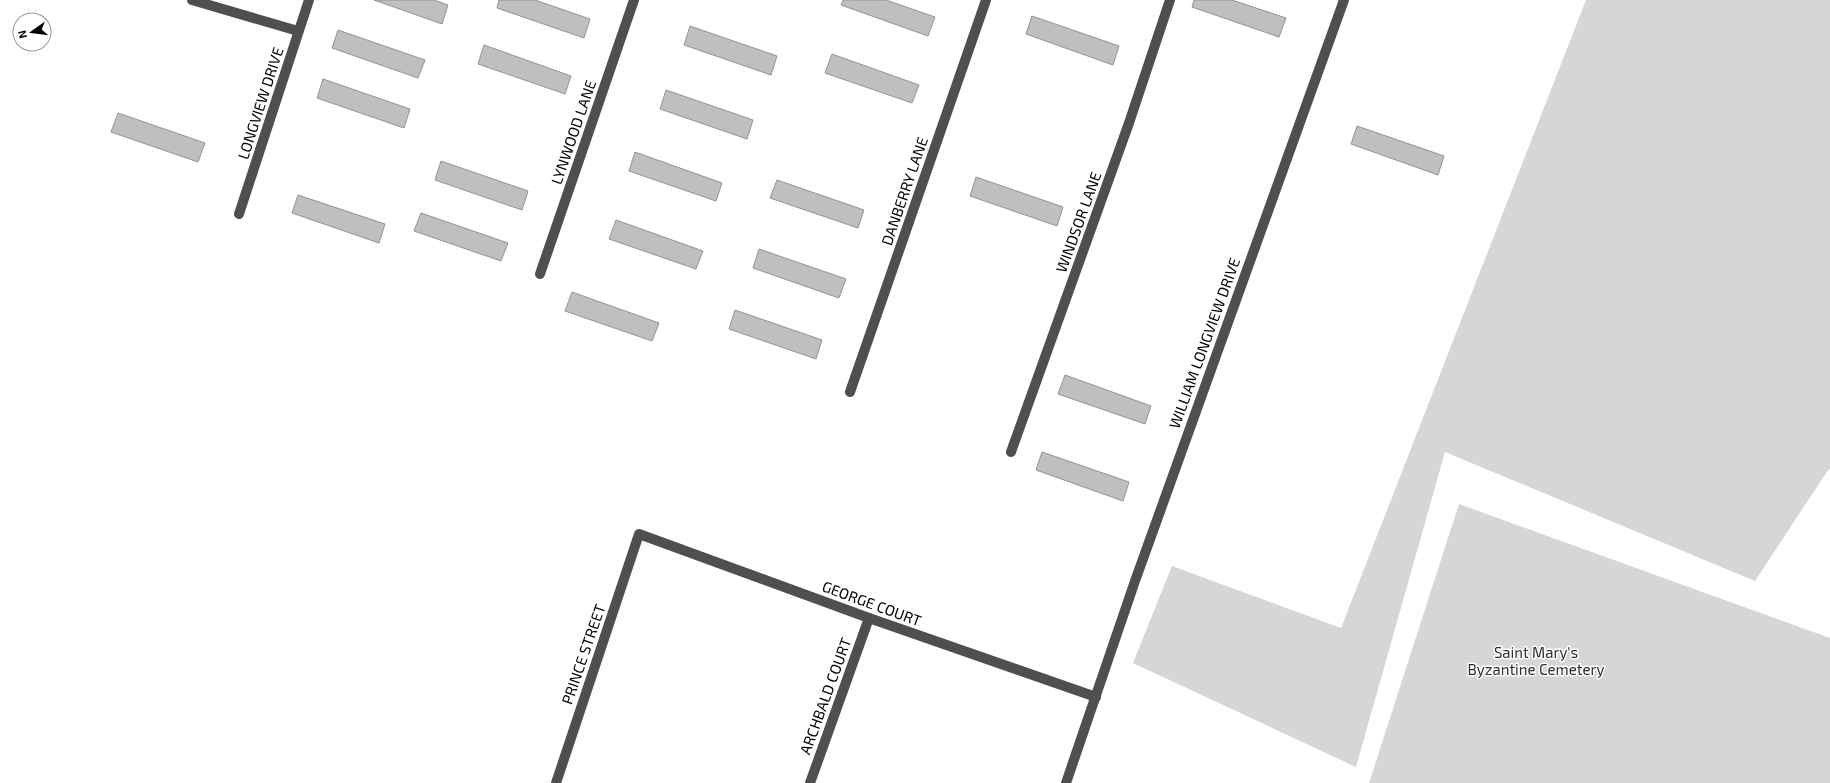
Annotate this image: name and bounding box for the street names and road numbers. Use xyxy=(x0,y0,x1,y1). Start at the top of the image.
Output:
street label: LONGVIEW DRIVE xyxy=(233,45,287,161)
street label: LYNWOOD LANE xyxy=(547,78,599,186)
street label: DANBERRY LANE xyxy=(877,134,931,248)
street label: WINDSOR LANE xyxy=(1051,169,1105,275)
street label: WILLIAM LONGVIEW DRIVE xyxy=(1165,255,1243,431)
street label: GEORGE COURT xyxy=(820,577,924,629)
street label: PRINCE STREET xyxy=(557,601,609,706)
street label: ARCHBALD COURT xyxy=(796,635,855,757)

